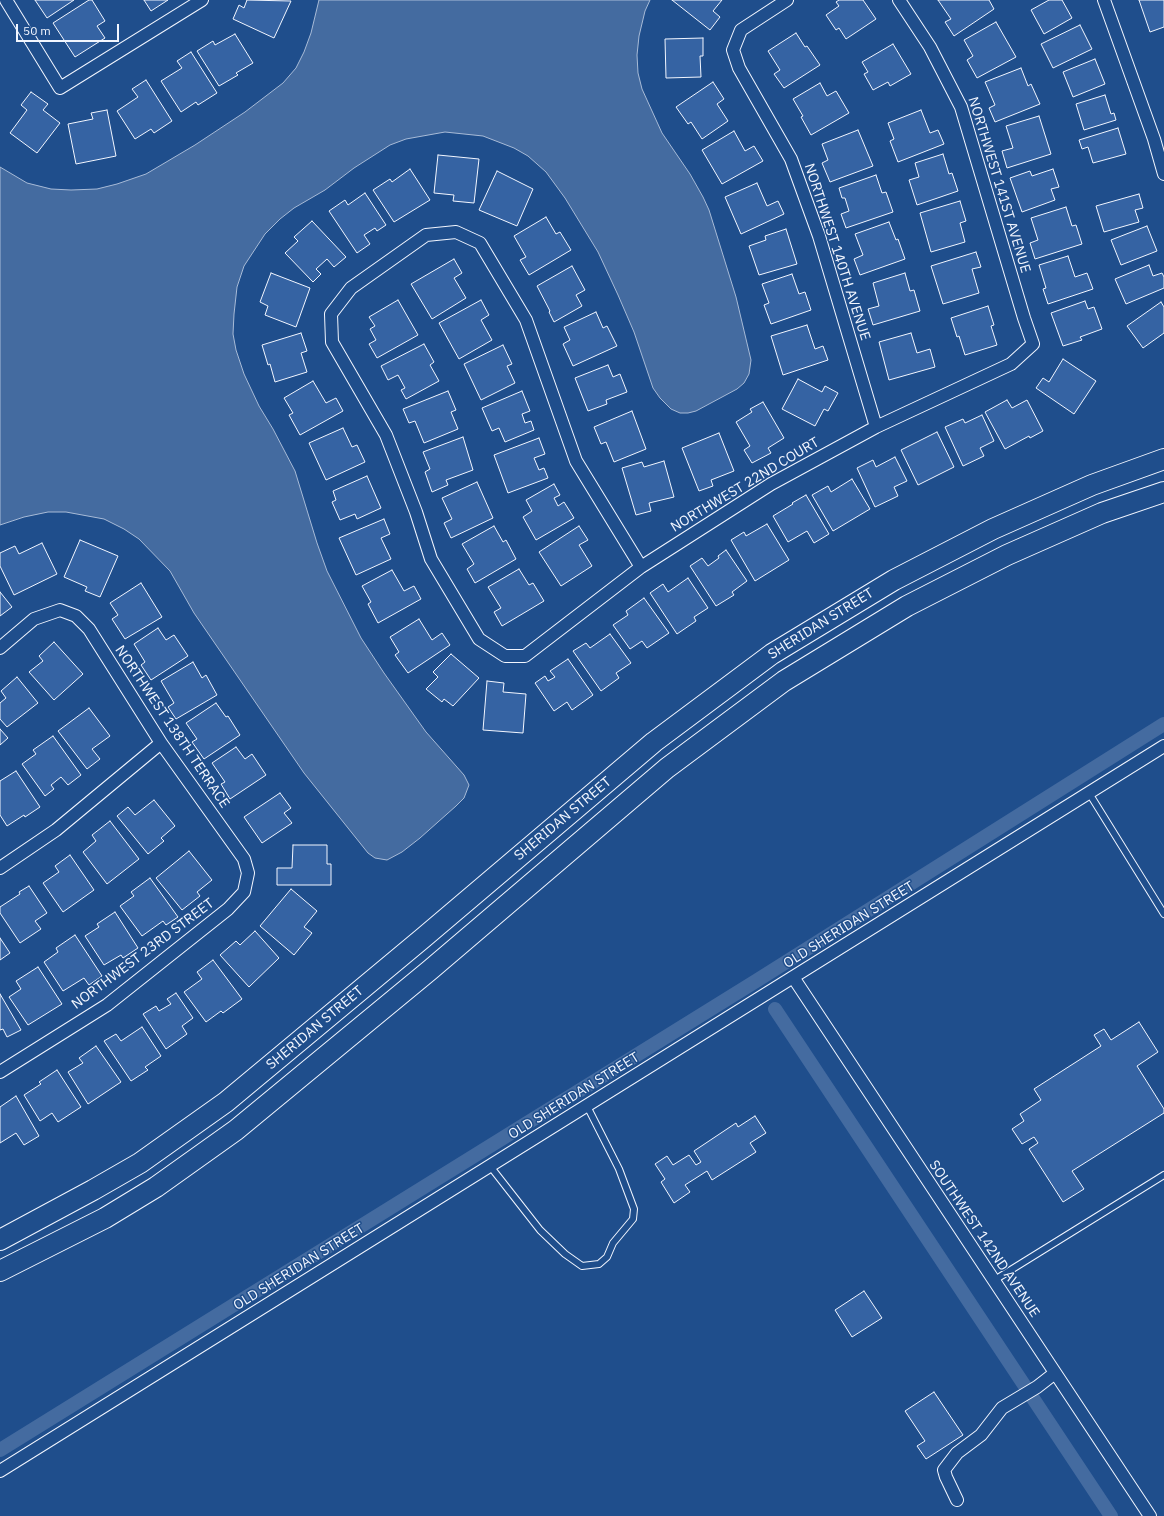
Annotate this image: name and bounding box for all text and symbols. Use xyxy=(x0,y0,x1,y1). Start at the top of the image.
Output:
scale bar xyxy=(18,16,121,42)
text: 50 m xyxy=(23,23,51,38)
street label: NORTHWEST 141ST AVENUE xyxy=(964,95,1034,275)
street label: NORTHWEST 140TH AVENUE xyxy=(800,161,874,343)
street label: NORTHWEST 22ND COURT xyxy=(668,434,822,536)
street label: SHERIDAN STREET xyxy=(765,585,877,663)
street label: NORTHWEST 138TH TERRACE xyxy=(111,643,233,811)
street label: SHERIDAN STREET xyxy=(511,774,615,864)
street label: OLD SHERIDAN STREET xyxy=(781,878,917,972)
street label: NORTHWEST 23RD STREET xyxy=(68,895,218,1013)
street label: SHERIDAN STREET xyxy=(263,983,367,1073)
street label: OLD SHERIDAN STREET xyxy=(506,1049,642,1143)
street label: SOUTHWEST 142ND AVENUE xyxy=(925,1157,1043,1321)
street label: OLD SHERIDAN STREET xyxy=(231,1220,367,1314)

